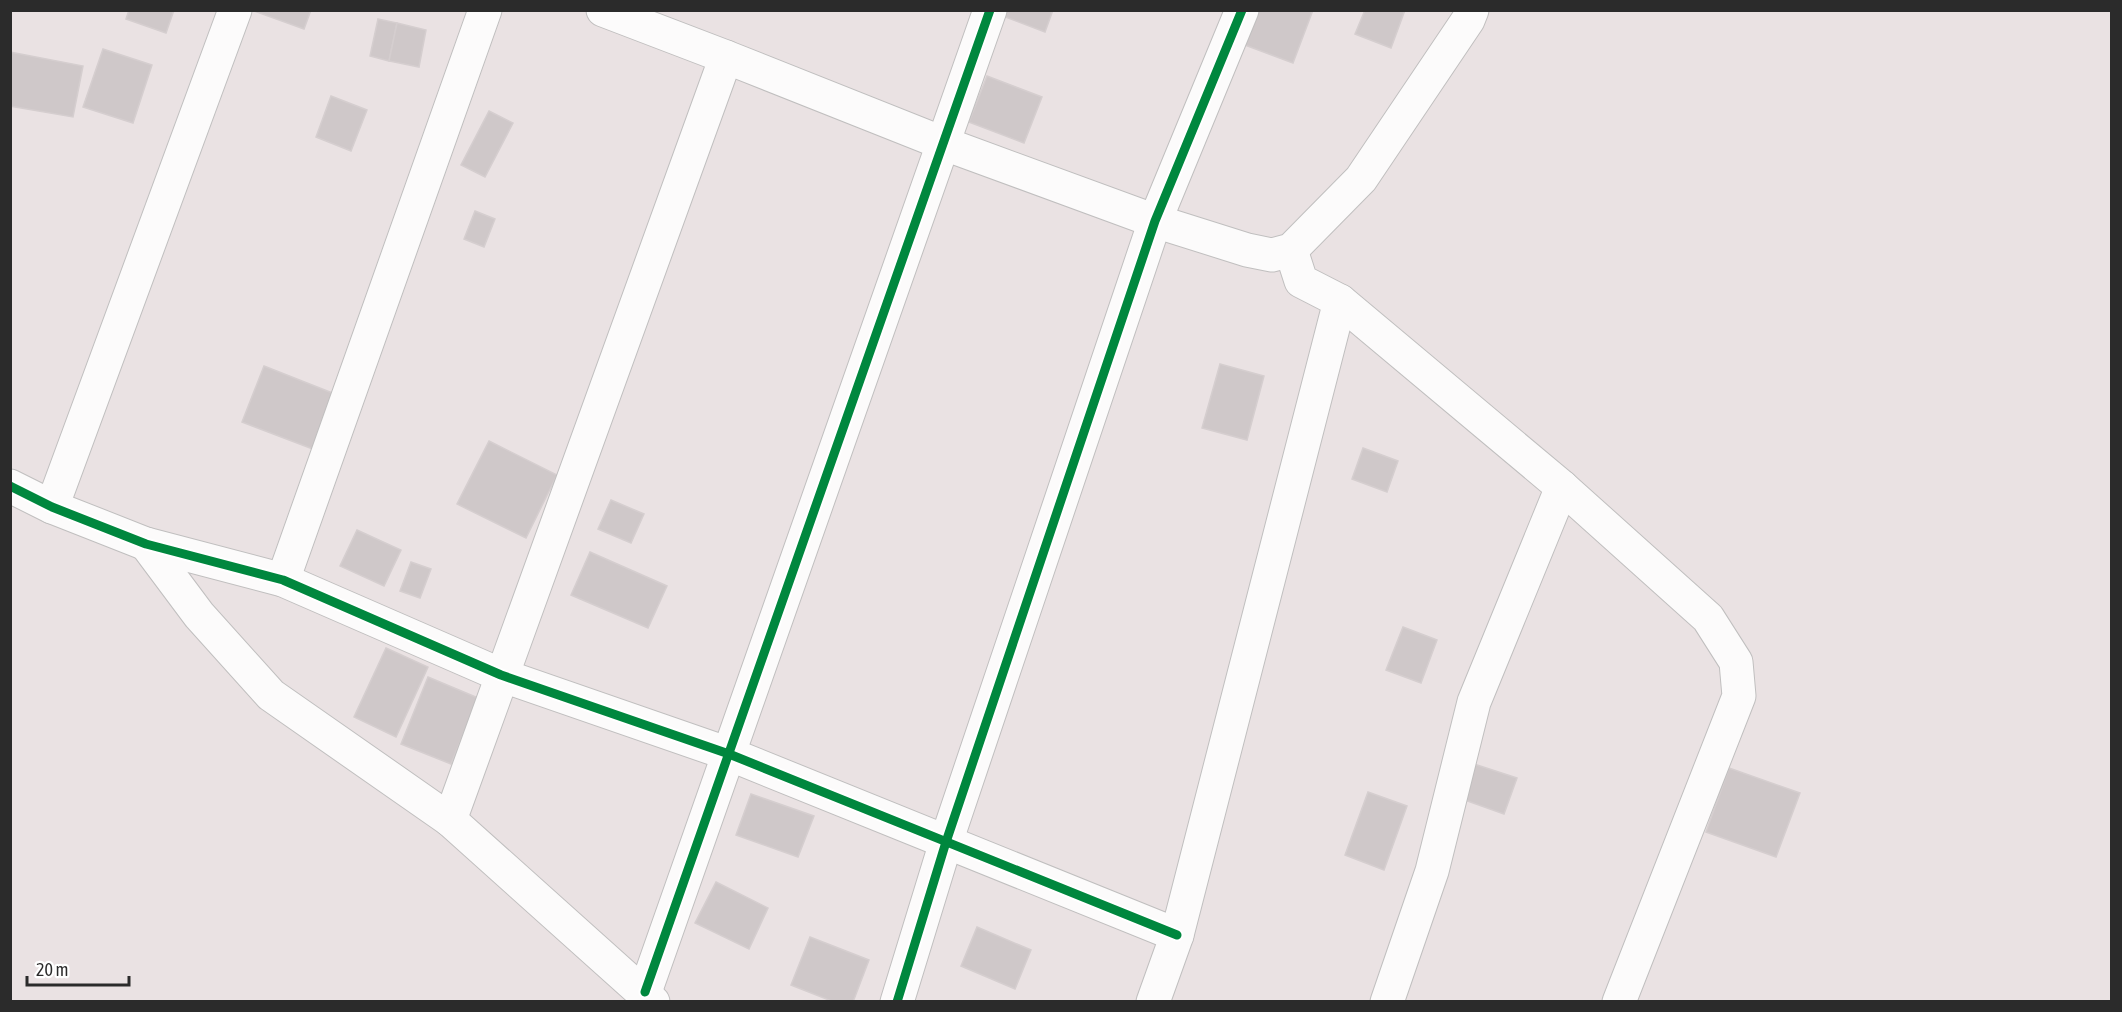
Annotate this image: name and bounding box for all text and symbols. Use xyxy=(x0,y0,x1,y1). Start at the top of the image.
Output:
scale bar xyxy=(27,949,129,987)
text: 20 m xyxy=(36,959,68,980)

